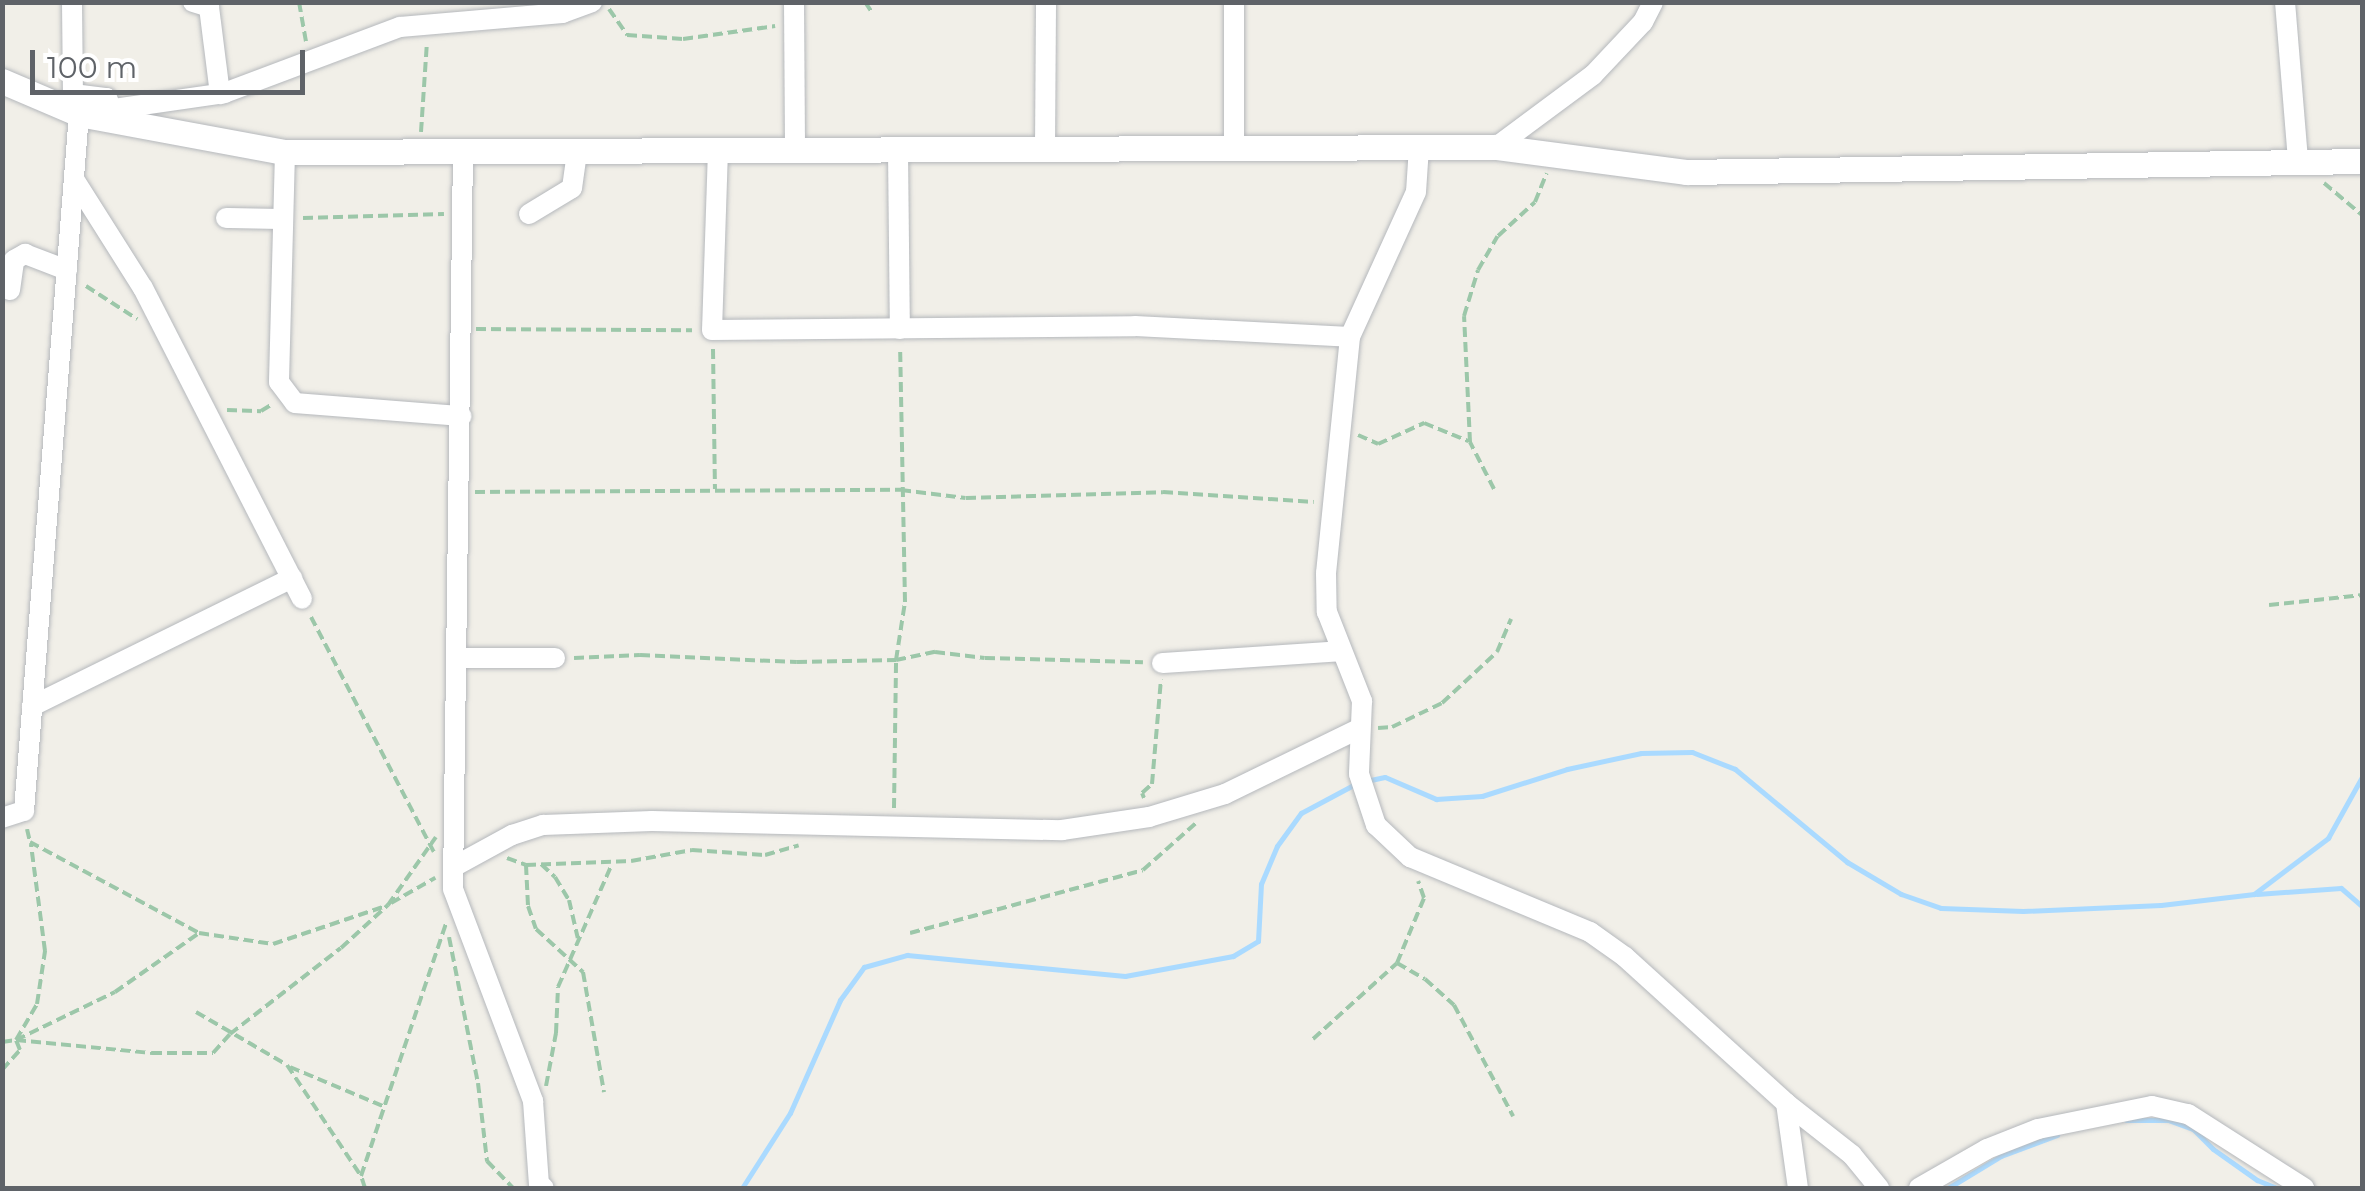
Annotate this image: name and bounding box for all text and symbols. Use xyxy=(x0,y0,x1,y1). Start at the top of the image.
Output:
scale bar xyxy=(35,30,310,92)
text: 100 m xyxy=(47,49,137,86)

